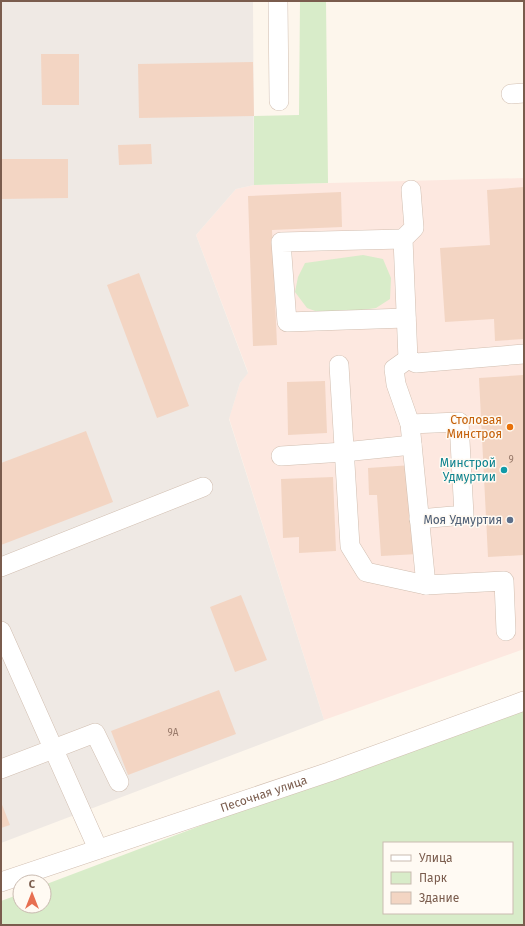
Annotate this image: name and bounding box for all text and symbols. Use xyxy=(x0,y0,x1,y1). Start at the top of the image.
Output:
place label: Столовая Минстроя xyxy=(447,413,502,441)
marker: Столовая Минстроя xyxy=(505,422,515,432)
house number: 9 xyxy=(508,454,514,466)
place label: Минстрой Удмуртии xyxy=(440,456,496,484)
marker: Минстрой Удмуртии xyxy=(499,465,509,475)
place label: Моя Удмуртия xyxy=(423,513,502,527)
marker: Моя Удмуртия xyxy=(505,515,515,525)
house number: 9А xyxy=(168,727,179,739)
street label: Песочная улица xyxy=(218,773,309,815)
legend xyxy=(383,842,513,914)
text: Улица xyxy=(419,851,453,865)
text: Парк xyxy=(419,871,448,885)
north arrow xyxy=(12,874,52,914)
text: С xyxy=(29,878,36,891)
text: Здание xyxy=(419,891,459,905)

